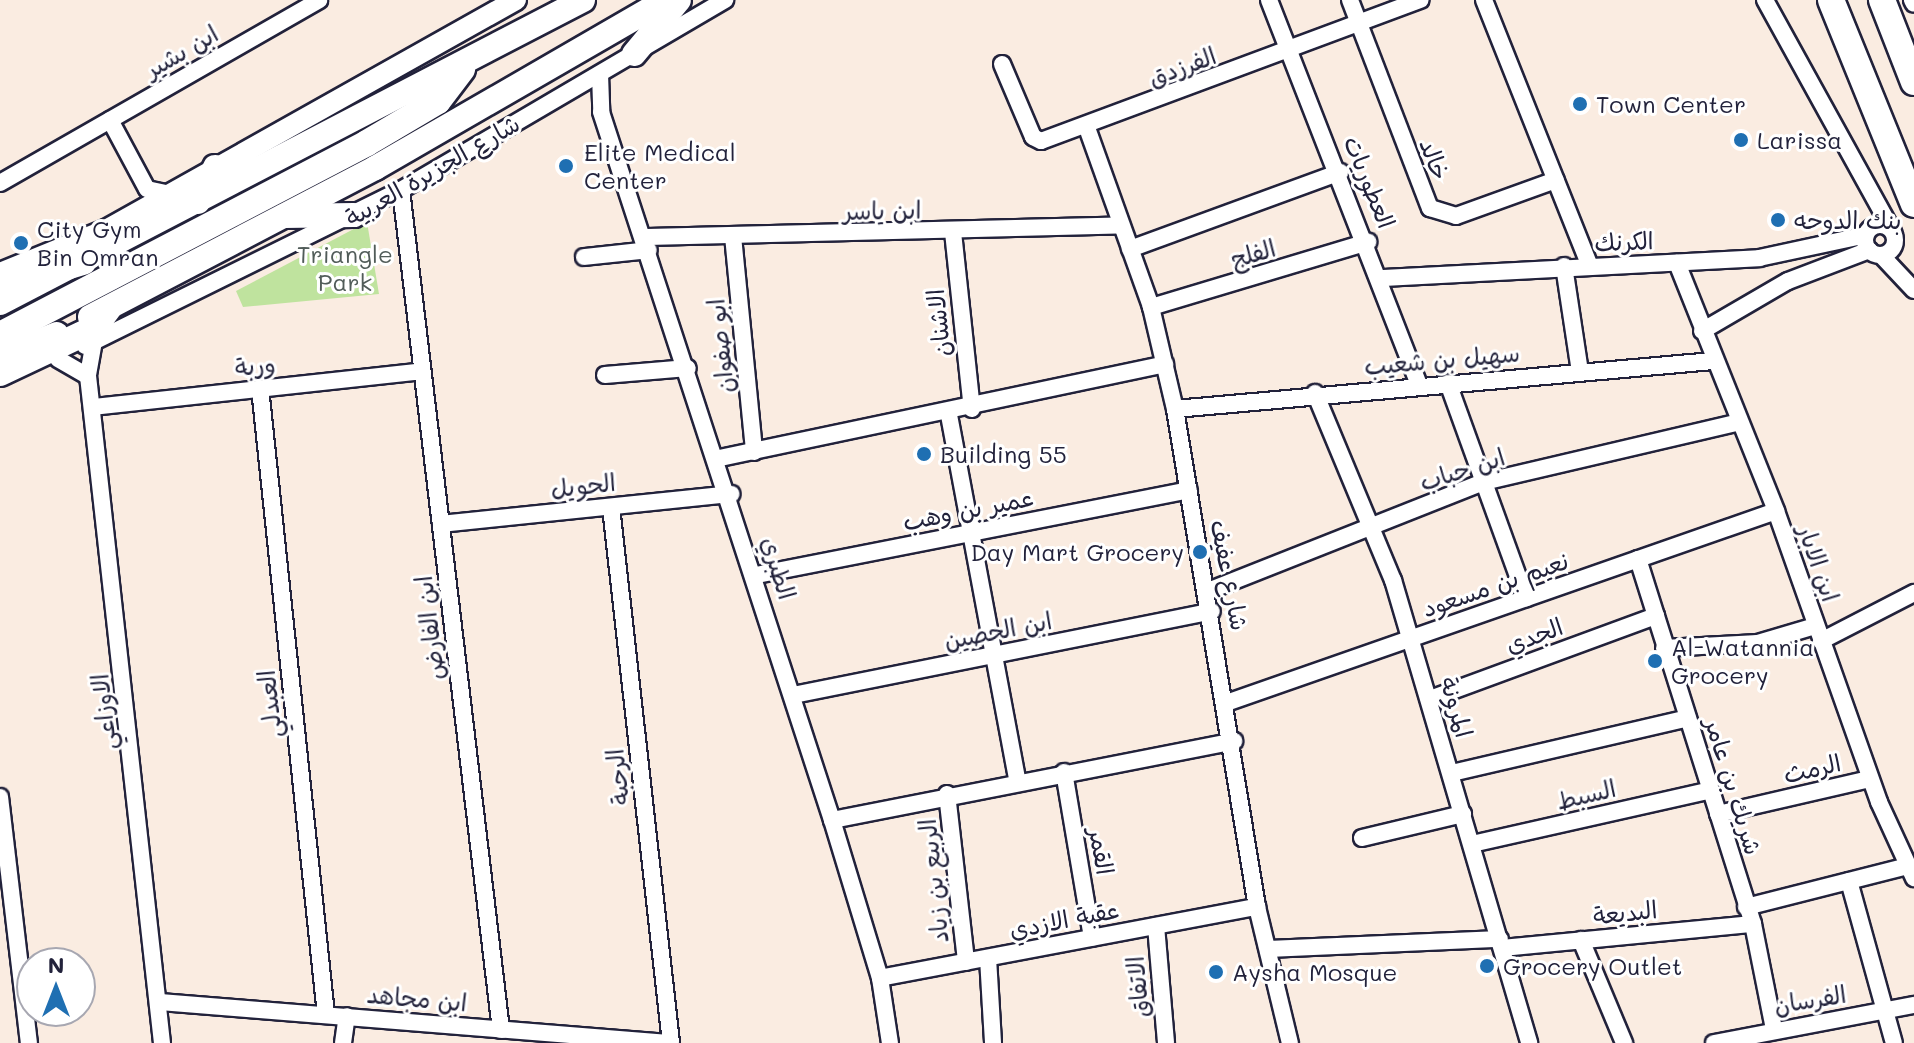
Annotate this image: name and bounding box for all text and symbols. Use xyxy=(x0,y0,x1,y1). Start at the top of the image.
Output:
street label: ابن بشير xyxy=(139,18,223,84)
street label: الفرزدق xyxy=(1144,40,1220,92)
place label: Town Center xyxy=(1596,90,1746,118)
marker: Town Center xyxy=(1571,95,1589,113)
street label: شارع الجزيرة العربية xyxy=(340,108,524,232)
place label: Larissa xyxy=(1757,126,1842,154)
marker: Larissa xyxy=(1732,131,1750,149)
street label: العطوريات xyxy=(1339,132,1401,232)
street label: خالد xyxy=(1414,134,1456,184)
place label: Elite Medical Center xyxy=(584,138,736,194)
marker: Elite Medical Center xyxy=(555,155,577,177)
street label: ابن ياسر xyxy=(842,195,922,225)
place label: بنك الدوحه xyxy=(1794,206,1901,234)
marker: بنك الدوحه xyxy=(1769,211,1787,229)
place label: City Gym Bin Omran xyxy=(37,215,159,271)
street label: الكرنك xyxy=(1594,226,1654,256)
street label: الفلج xyxy=(1227,233,1279,273)
marker: City Gym Bin Omran xyxy=(12,234,30,252)
park label: Triangle Park xyxy=(297,240,393,296)
street label: الاشنان xyxy=(920,288,956,358)
street label: ابو صفوان xyxy=(701,297,739,395)
street label: سهيل بن شعيب xyxy=(1363,338,1521,380)
street label: وربة xyxy=(233,349,277,381)
place label: Building 55 xyxy=(940,440,1067,468)
street label: ابن حباب xyxy=(1416,442,1508,496)
marker: Building 55 xyxy=(915,445,933,463)
street label: الحويل xyxy=(549,467,617,503)
street label: عمير بن وهب xyxy=(900,482,1036,536)
street label: شارع عفيف xyxy=(1205,517,1255,633)
street label: ابن الابار xyxy=(1792,521,1846,605)
street label: الطبري xyxy=(756,533,802,603)
place label: Day Mart Grocery xyxy=(970,538,1184,566)
marker: Day Mart Grocery xyxy=(1191,543,1209,561)
street label: نعيم بن مسعود xyxy=(1418,545,1572,623)
street label: ابن الفارض xyxy=(408,574,450,682)
street label: ابن الحصين xyxy=(942,605,1054,655)
street label: الجدي xyxy=(1501,611,1567,659)
place label: Al-Watannia Grocery xyxy=(1671,633,1814,689)
marker: Al-Watannia Grocery xyxy=(1646,652,1664,670)
street label: العبدلي xyxy=(251,669,287,739)
street label: الاوزاعي xyxy=(85,673,121,751)
street label: المرونة xyxy=(1435,673,1479,741)
street label: شريك بن عامر xyxy=(1700,714,1768,858)
street label: الرحبة xyxy=(600,747,634,807)
street label: الرمث xyxy=(1780,747,1844,789)
street label: السبط xyxy=(1553,773,1619,815)
street label: الربيع بن زياد xyxy=(912,818,954,944)
street label: القمر xyxy=(1084,825,1120,877)
street label: عقبة الازدي xyxy=(1007,894,1121,944)
street label: البديعة xyxy=(1591,894,1659,930)
north arrow xyxy=(16,947,96,1027)
text: N xyxy=(48,950,64,979)
place label: Grocery Outlet xyxy=(1503,952,1682,980)
street label: الاتفاق xyxy=(1120,955,1154,1019)
marker: Grocery Outlet xyxy=(1478,957,1496,975)
place label: Aysha Mosque xyxy=(1232,958,1397,986)
marker: Aysha Mosque xyxy=(1207,963,1225,981)
street label: ابن مجاهد xyxy=(366,979,468,1017)
street label: الفرسان xyxy=(1772,979,1848,1019)

